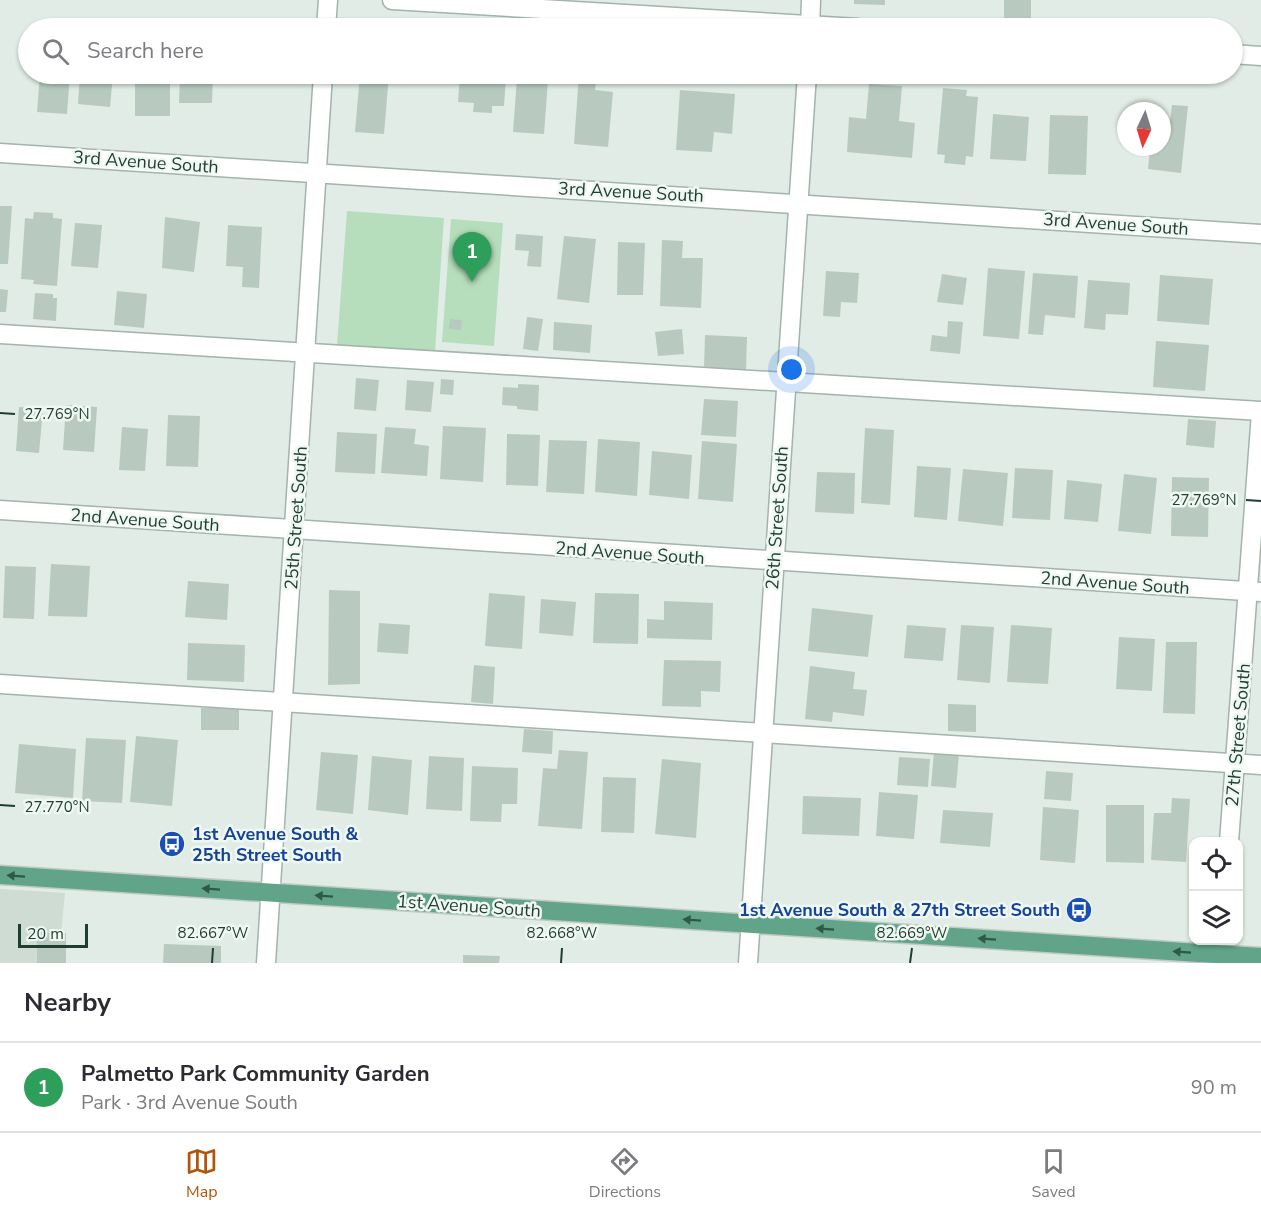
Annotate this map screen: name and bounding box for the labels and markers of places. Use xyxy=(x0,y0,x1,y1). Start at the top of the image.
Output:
pin: 1 xyxy=(452,232,492,282)
place label: 1st Avenue South & 25th Street South xyxy=(192,822,359,867)
bus stop icon: 1st Avenue South & 25th Street South xyxy=(157,829,187,859)
bus stop icon: 1st Avenue South & 27th Street South xyxy=(1064,895,1094,925)
place label: 1st Avenue South & 27th Street South xyxy=(739,898,1060,922)

